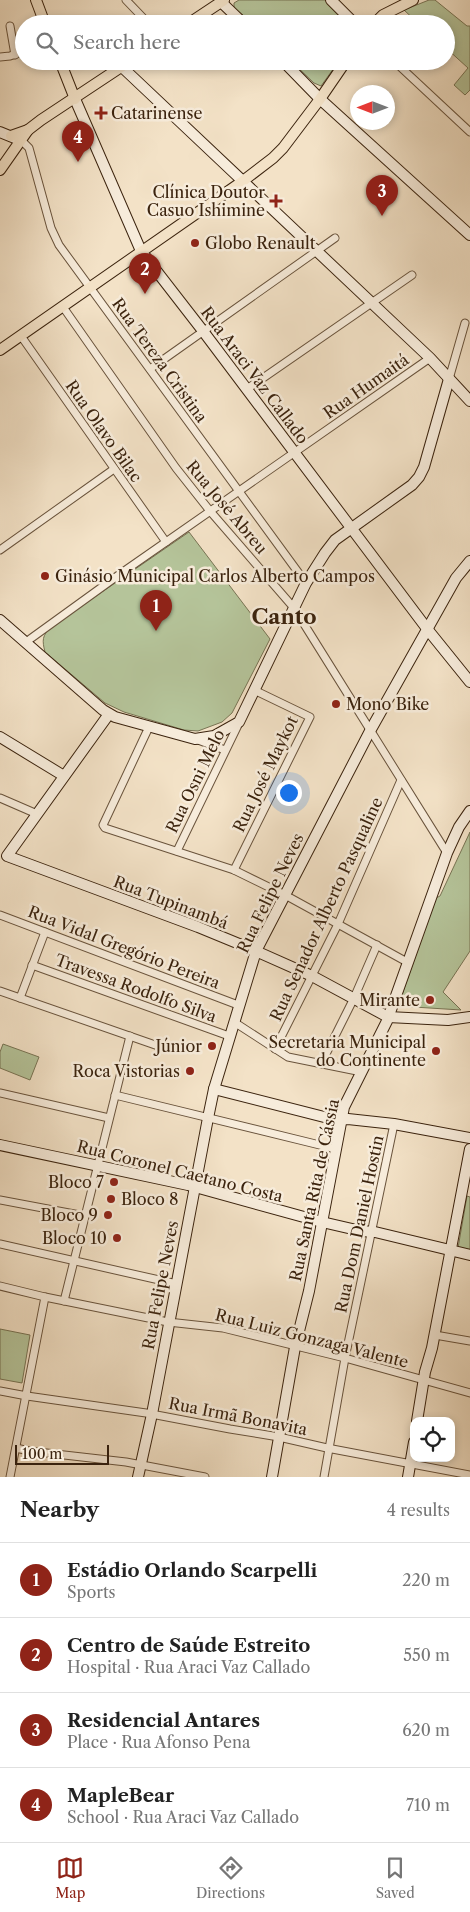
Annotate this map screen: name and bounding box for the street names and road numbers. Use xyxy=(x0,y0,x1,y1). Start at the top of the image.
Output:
street label: Rua Tereza Cristina xyxy=(108,294,212,427)
street label: Rua Araci Vaz Callado xyxy=(197,302,313,448)
street label: Rua Humaitá xyxy=(319,349,413,423)
street label: Rua Olavo Bilac xyxy=(61,376,147,486)
street label: Rua José Abreu xyxy=(182,456,272,558)
street label: Rua José Maykot xyxy=(228,712,302,835)
street label: Rua Osni Melo xyxy=(161,726,229,836)
street label: Rua Senador Alberto Pasqualine xyxy=(265,794,387,1024)
street label: Rua Felipe Neves xyxy=(232,830,308,956)
street label: Rua Tupinambá xyxy=(111,871,232,933)
street label: Rua Vidal Gregório Pereira xyxy=(25,901,223,993)
street label: Travessa Rodolfo Silva xyxy=(53,949,220,1027)
street label: Rua Santa Rita de Cássia xyxy=(285,1096,343,1283)
street label: Rua Dom Daniel Hostin xyxy=(330,1133,388,1315)
street label: Rua Coronel Caetano Costa xyxy=(75,1136,286,1206)
street label: Rua Felipe Neves xyxy=(138,1219,182,1351)
street label: Rua Luiz Gonzaga Valente xyxy=(213,1304,411,1372)
street label: Rua Irmã Bonavita xyxy=(167,1393,310,1439)

